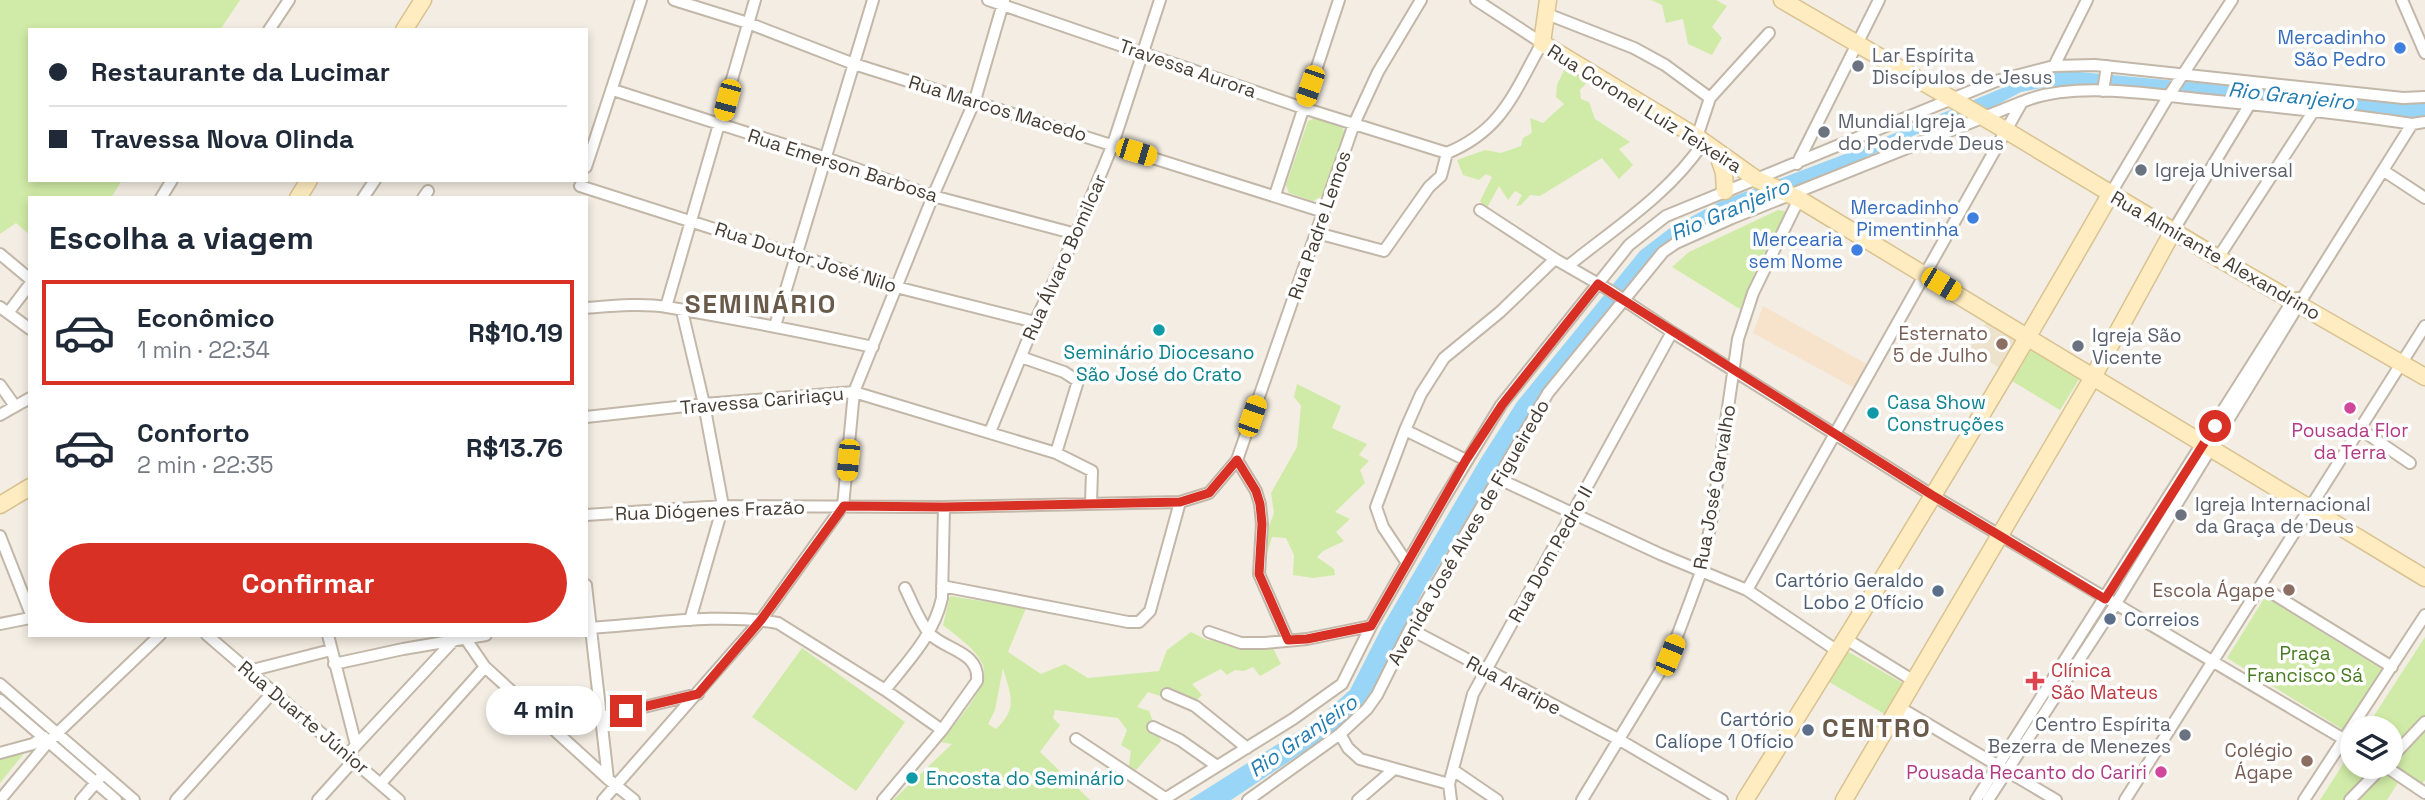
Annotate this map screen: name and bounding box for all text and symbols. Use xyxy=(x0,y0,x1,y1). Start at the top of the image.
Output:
place label: Mercadinho São Pedro xyxy=(2278,25,2386,72)
street label: Travessa Aurora xyxy=(1116,33,1260,104)
street label: Rua Coronel Luiz Teixeira xyxy=(1543,38,1747,179)
marker: Mercadinho São Pedro xyxy=(2392,40,2408,56)
place label: Lar Espírita Discípulos de Jesus xyxy=(1872,43,2053,90)
text: Restaurante da Lucimar xyxy=(91,55,390,89)
marker: Lar Espírita Discípulos de Jesus xyxy=(1850,58,1866,74)
car xyxy=(1294,63,1327,109)
street label: Rua Marcos Macedo xyxy=(906,69,1090,148)
water label: Rio Granjeiro xyxy=(2227,75,2356,116)
car xyxy=(712,77,743,123)
place label: Mundial Igreja do Podervde Deus xyxy=(1838,109,2004,156)
text: Travessa Nova Olinda xyxy=(91,122,354,156)
street label: Rua Emerson Barbosa xyxy=(745,123,941,208)
marker: Mundial Igreja do Podervde Deus xyxy=(1816,124,1832,140)
car xyxy=(1113,136,1160,168)
street label: Rua Padre Lemos xyxy=(1282,147,1357,303)
place label: Igreja Universal xyxy=(2155,158,2293,183)
marker: Igreja Universal xyxy=(2133,162,2149,178)
street label: Rua Álvaro Bomilcar xyxy=(1017,170,1112,344)
water label: Rio Granjeiro xyxy=(1666,172,1794,247)
street label: Rua Almirante Alexandrino xyxy=(2106,185,2325,326)
place label: Mercadinho Pimentinha xyxy=(1851,195,1959,242)
marker: Mercadinho Pimentinha xyxy=(1965,210,1981,226)
street label: Rua Doutor José Nilo xyxy=(712,216,900,299)
text: Escolha a viagem xyxy=(49,218,314,258)
place label: Mercearia sem Nome xyxy=(1749,227,1843,274)
marker: Mercearia sem Nome xyxy=(1849,242,1865,258)
car xyxy=(1918,264,1965,304)
district label: SEMINÁRIO xyxy=(685,287,837,321)
icon: car xyxy=(53,301,116,364)
text: Econômico xyxy=(137,301,275,335)
text: R$10.19 xyxy=(468,316,563,350)
place label: Esternato 5 de Julho xyxy=(1893,321,1988,368)
marker: Seminário Diocesano São José do Crato xyxy=(1151,322,1167,338)
place label: Igreja São Vicente xyxy=(2092,323,2181,370)
text: 1 min · 22:34 xyxy=(137,335,270,365)
marker: Esternato 5 de Julho xyxy=(1994,336,2010,352)
marker: Igreja São Vicente xyxy=(2070,338,2086,354)
place label: Seminário Diocesano São José do Crato xyxy=(1064,340,1254,387)
street label: Travessa Caririaçu xyxy=(679,381,845,420)
place label: Casa Show Construções xyxy=(1887,390,2004,437)
car xyxy=(1236,393,1269,439)
street label: Avenida José Alves de Figueiredo xyxy=(1382,395,1555,670)
marker: Pousada Flor da Terra xyxy=(2342,400,2358,416)
street label: Rua José Carvalho xyxy=(1688,403,1741,572)
marker: Casa Show Construções xyxy=(1865,405,1881,421)
route start xyxy=(2199,410,2231,442)
icon: car xyxy=(53,416,116,479)
text: Conforto xyxy=(137,416,250,450)
place label: Pousada Flor da Terra xyxy=(2292,418,2408,465)
text: R$13.76 xyxy=(466,431,563,465)
car xyxy=(836,438,861,482)
text: 2 min · 22:35 xyxy=(137,450,274,480)
street label: Rua Dom Pedro II xyxy=(1503,482,1598,627)
place label: Igreja Internacional da Graça de Deus xyxy=(2195,492,2371,539)
street label: Rua Diógenes Frazão xyxy=(615,495,805,526)
marker: Igreja Internacional da Graça de Deus xyxy=(2173,507,2189,523)
button: Confirmar xyxy=(49,543,567,623)
place label: Cartório Geraldo Lobo 2 Ofício xyxy=(1775,568,1924,615)
place label: Escola Ágape xyxy=(2152,578,2275,603)
marker: Escola Ágape xyxy=(2281,582,2297,598)
marker: Cartório Geraldo Lobo 2 Ofício xyxy=(1930,583,1946,599)
place label: Correios xyxy=(2124,607,2200,632)
marker: Correios xyxy=(2102,611,2118,627)
car xyxy=(1653,632,1688,678)
park label: Praça Francisco Sá xyxy=(2247,641,2363,688)
street label: Rua Araripe xyxy=(1462,650,1566,721)
street label: Rua Duarte Júnior xyxy=(233,655,374,780)
place label: Clínica São Mateus xyxy=(2051,658,2158,705)
marker: Clínica São Mateus xyxy=(2025,671,2045,691)
callout: 4 min xyxy=(486,686,602,736)
water label: Rio Granjeiro xyxy=(1243,688,1363,783)
text: 4 min xyxy=(514,695,574,725)
route end xyxy=(610,695,642,727)
place label: Cartório Calíope 1 Ofício xyxy=(1655,707,1794,754)
district label: CENTRO xyxy=(1822,711,1932,745)
place label: Centro Espírita Bezerra de Menezes xyxy=(1988,712,2171,759)
map controls xyxy=(2340,716,2403,779)
button: layers xyxy=(2340,716,2403,779)
marker: Cartório Calíope 1 Ofício xyxy=(1800,722,1816,738)
marker: Centro Espírita Bezerra de Menezes xyxy=(2177,727,2193,743)
place label: Colégio Ágape xyxy=(2225,738,2293,785)
marker: Colégio Ágape xyxy=(2299,753,2315,769)
place label: Pousada Recanto do Cariri xyxy=(1906,760,2147,785)
marker: Pousada Recanto do Cariri xyxy=(2153,764,2169,780)
place label: Encosta do Seminário xyxy=(926,766,1125,791)
marker: Encosta do Seminário xyxy=(904,770,920,786)

